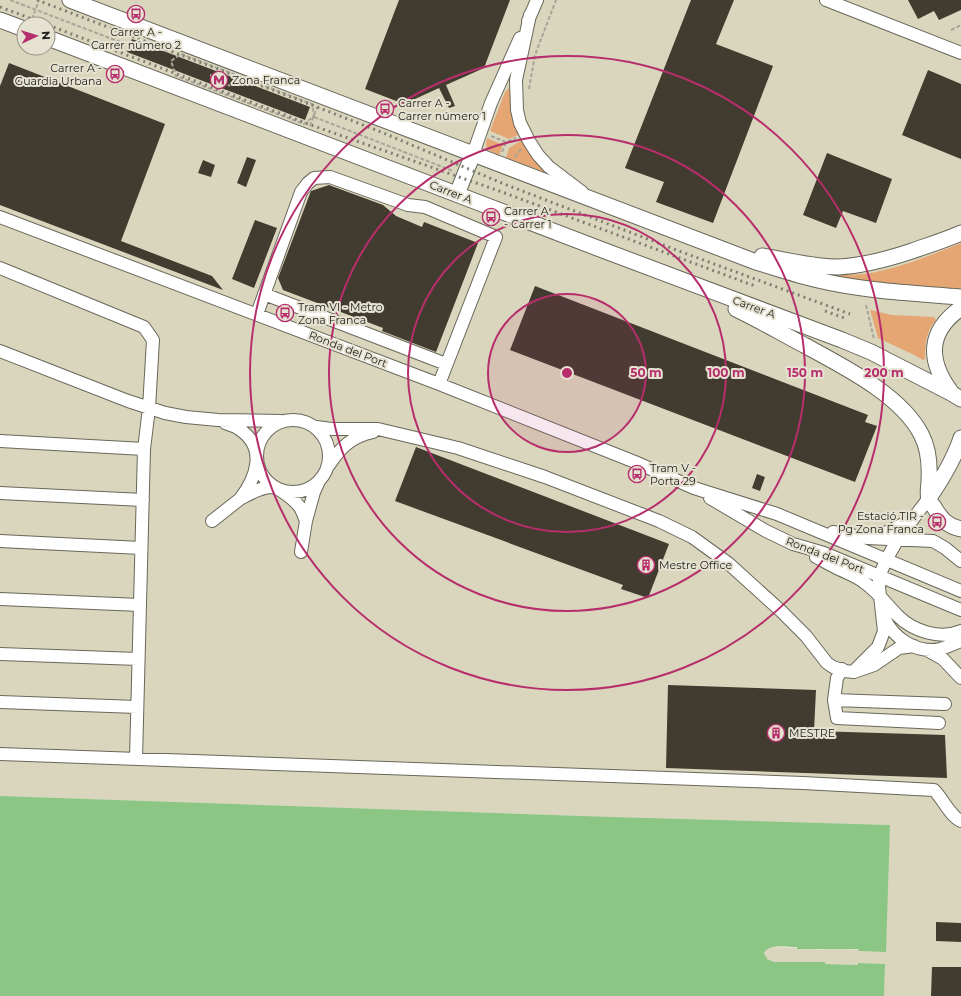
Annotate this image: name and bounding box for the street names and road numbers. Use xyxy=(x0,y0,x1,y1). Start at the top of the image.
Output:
street label: Carrer A xyxy=(428,177,474,207)
street label: Carrer A xyxy=(731,293,777,321)
street label: Ronda del Port xyxy=(307,328,390,371)
street label: Ronda del Port xyxy=(784,534,867,577)

